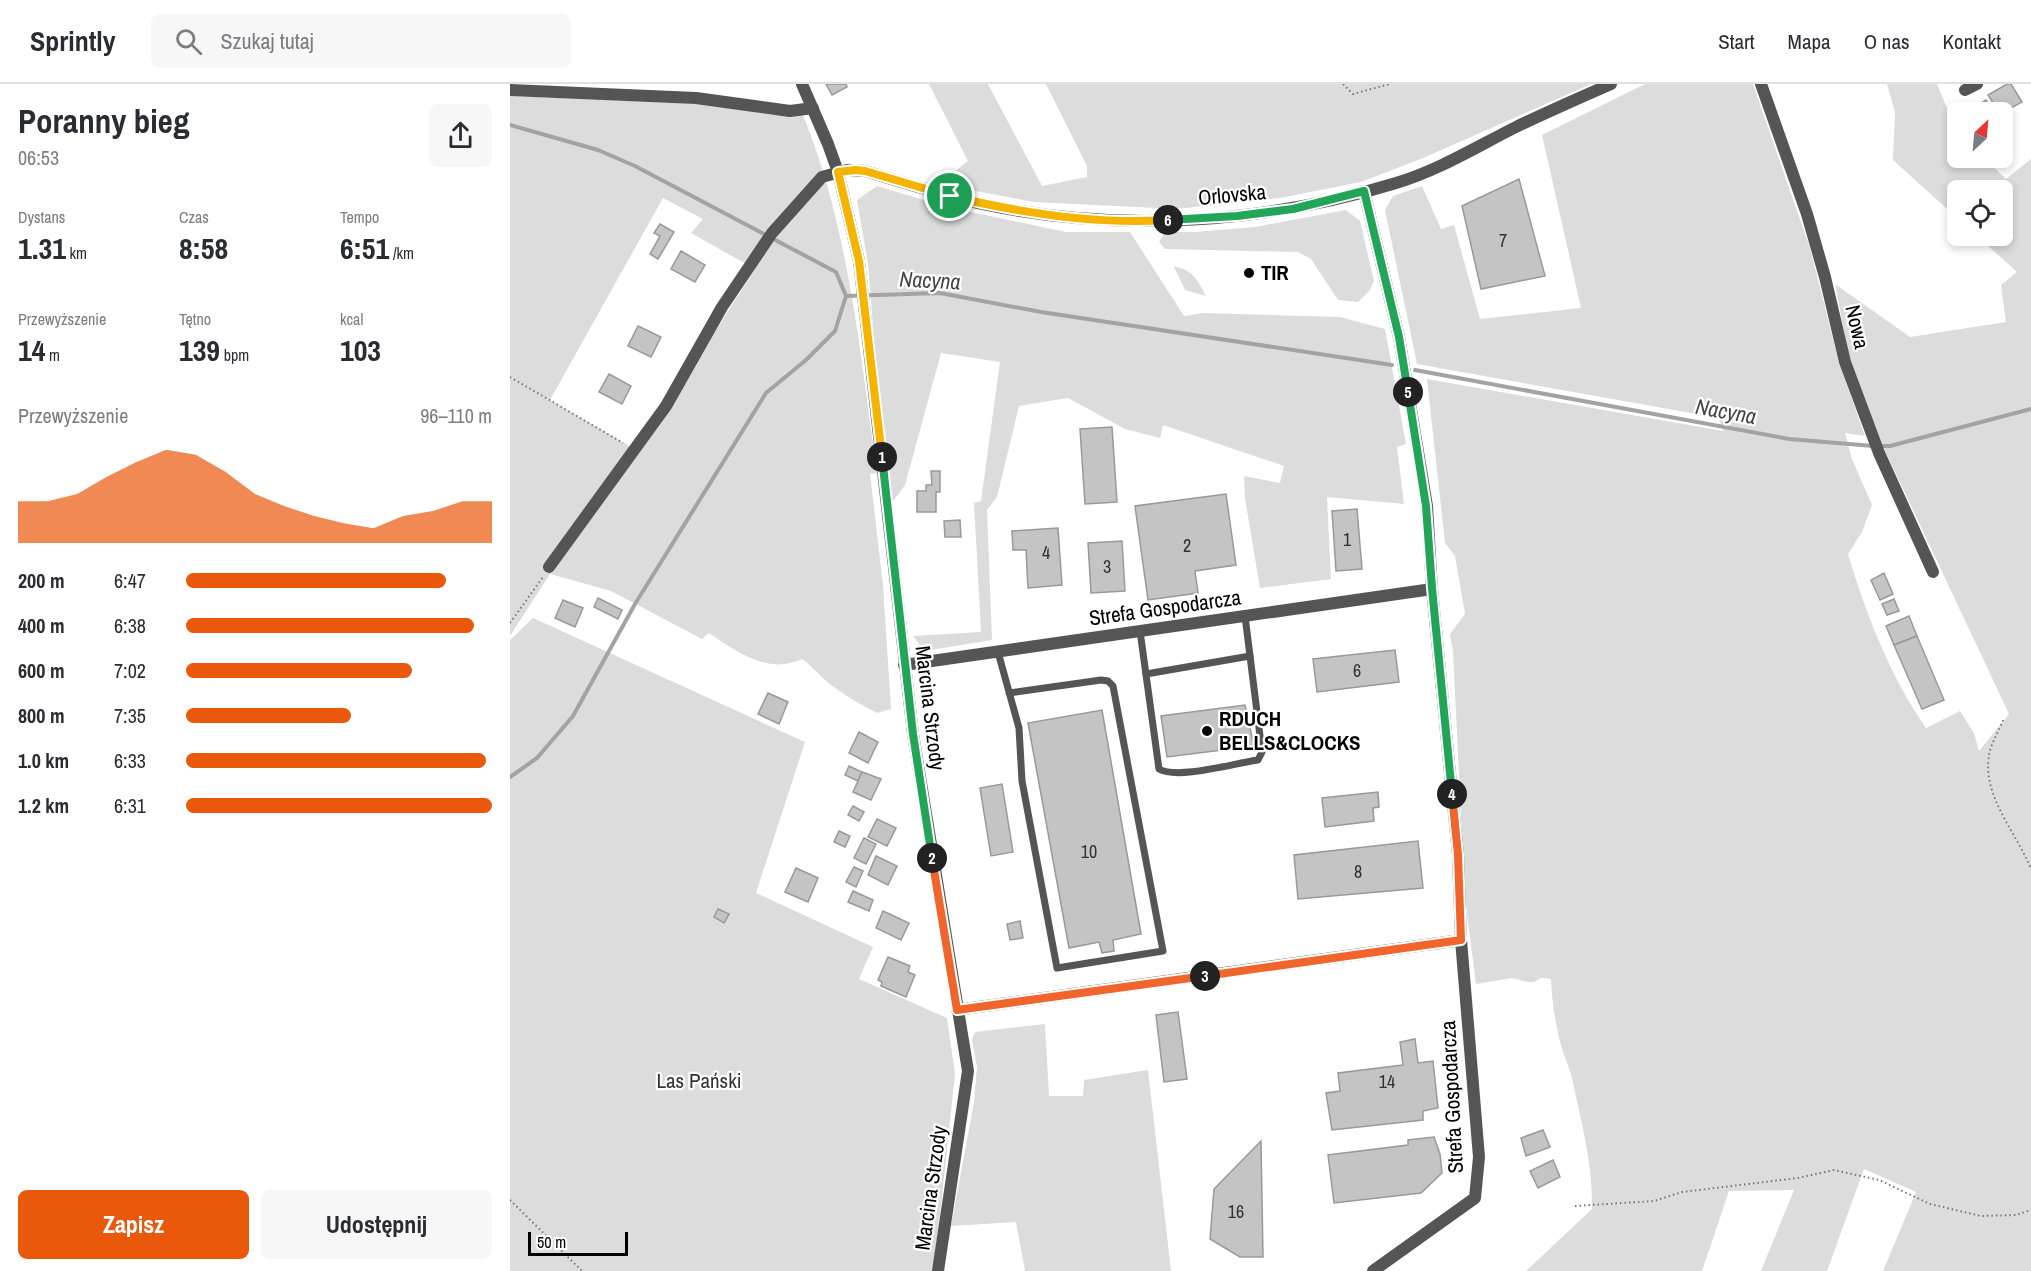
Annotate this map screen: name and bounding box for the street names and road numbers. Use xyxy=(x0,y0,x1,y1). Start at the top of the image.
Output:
street label: Orlovska xyxy=(1197,177,1267,212)
street label: Nowa xyxy=(1838,302,1877,352)
street label: Strefa Gospodarcza xyxy=(1087,582,1243,633)
street label: Marcina Strzody xyxy=(908,644,953,772)
street label: Strefa Gospodarcza xyxy=(1433,1019,1470,1174)
street label: Marcina Strzody xyxy=(907,1123,954,1252)

